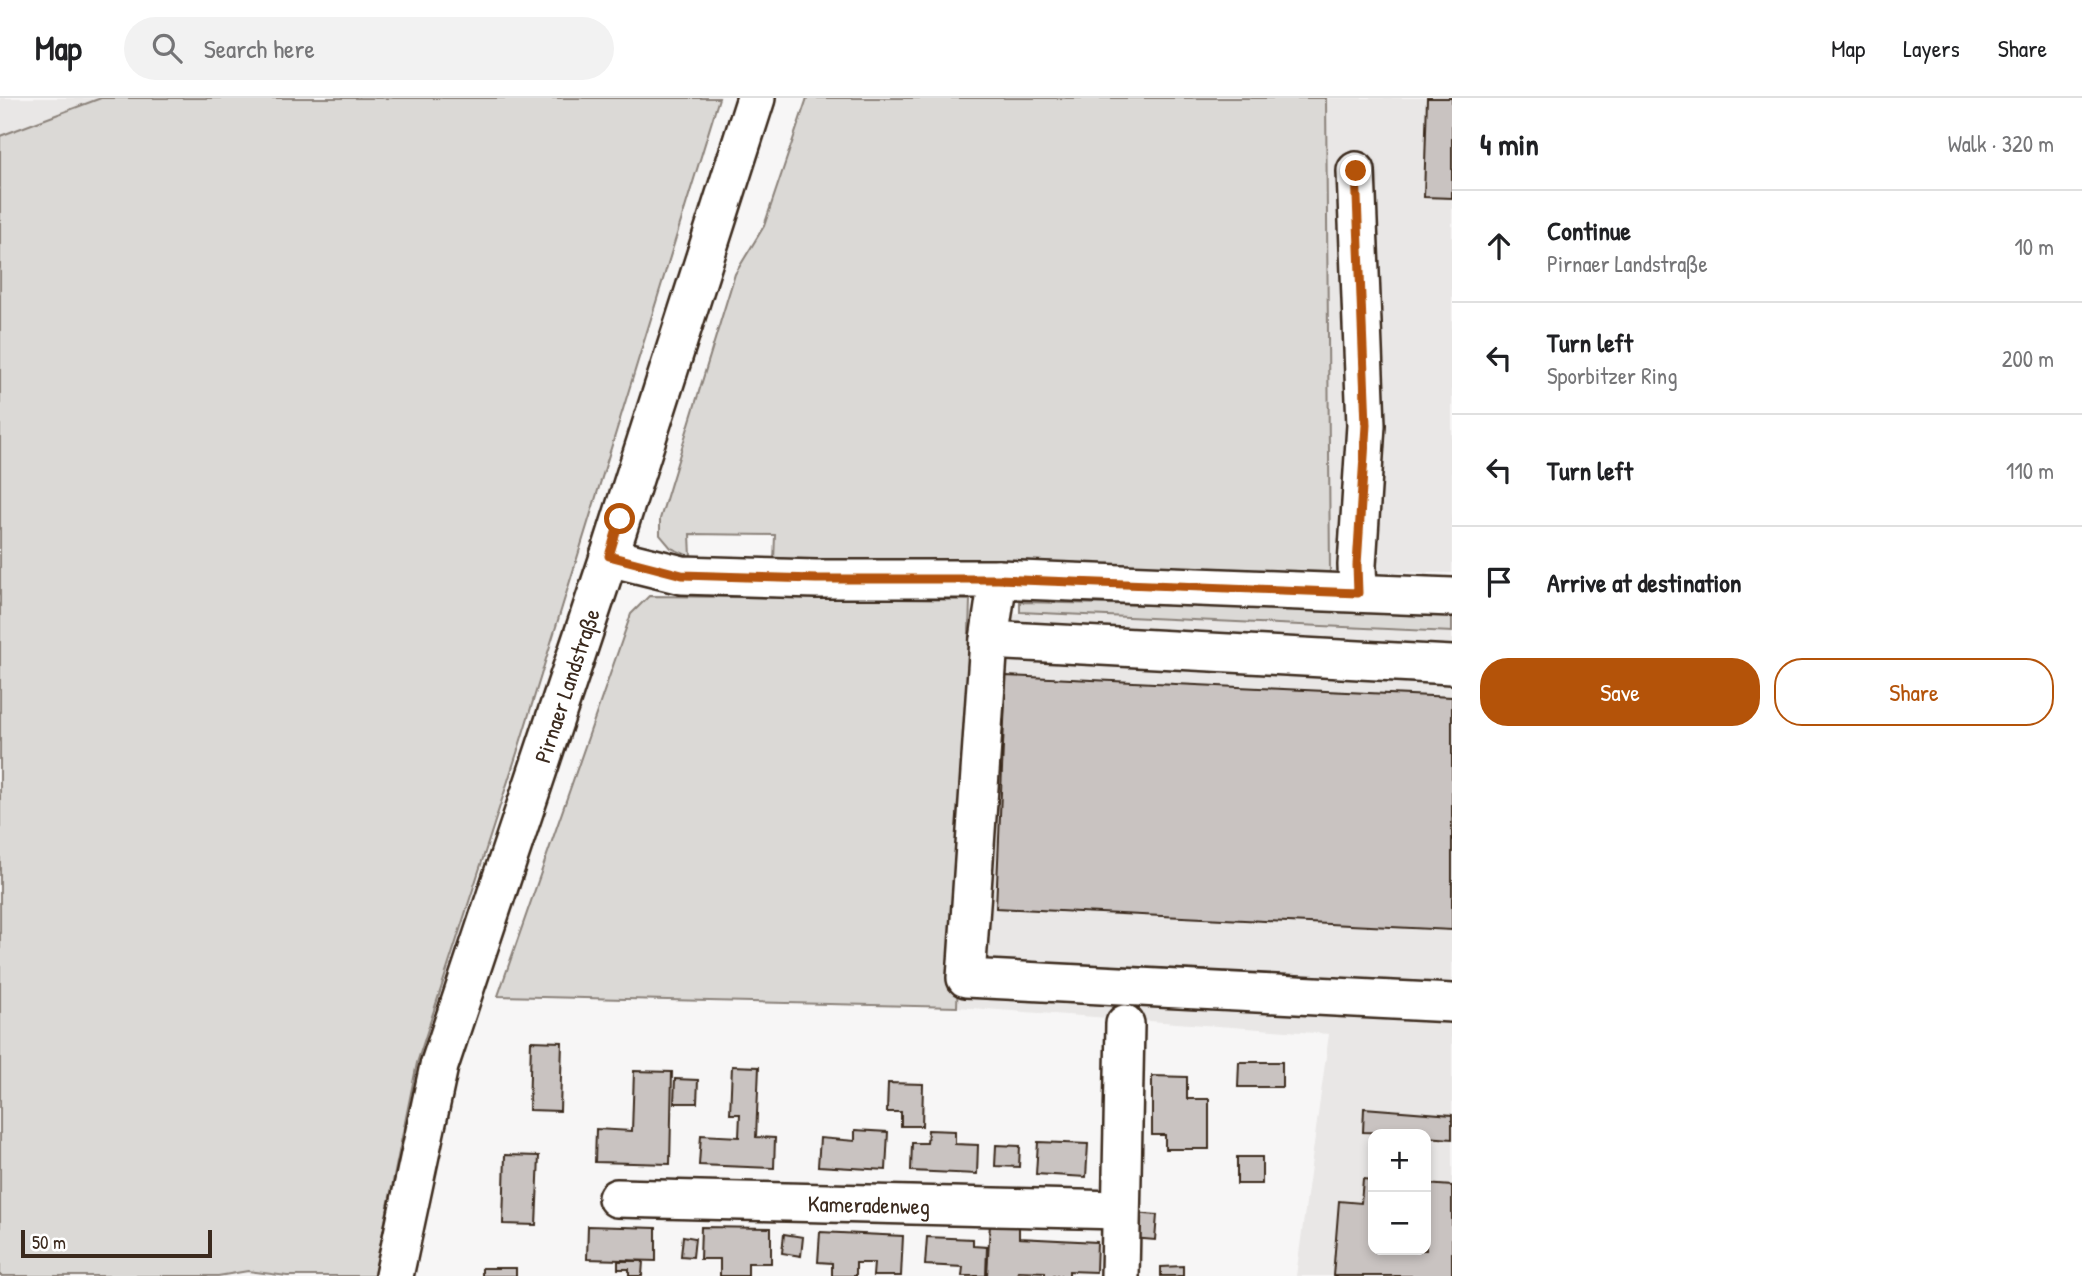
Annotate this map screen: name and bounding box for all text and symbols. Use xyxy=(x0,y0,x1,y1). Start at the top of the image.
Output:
search box xyxy=(124,17,614,80)
text: Map xyxy=(35,26,82,70)
icon: search xyxy=(148,29,186,67)
text: Search here xyxy=(204,31,315,66)
text: Map xyxy=(1831,32,1865,64)
text: Layers xyxy=(1903,32,1960,64)
text: Share xyxy=(1998,32,2047,64)
text: 4 min xyxy=(1480,124,1539,164)
text: Walk · 320 m xyxy=(1948,128,2054,159)
route end xyxy=(1340,155,1371,186)
text: Continue xyxy=(1547,213,1631,248)
icon: ahead xyxy=(1480,227,1518,265)
text: 10 m xyxy=(2014,231,2054,262)
text: Pirnaer Landstraße xyxy=(1547,248,1708,279)
text: Turn left xyxy=(1547,325,1633,360)
icon: left xyxy=(1480,339,1518,377)
text: 200 m xyxy=(2002,343,2054,374)
text: Sporbitzer Ring xyxy=(1547,360,1677,391)
icon: left xyxy=(1480,451,1518,489)
text: Turn left xyxy=(1547,453,1633,488)
text: 110 m xyxy=(2006,455,2054,486)
route start xyxy=(604,503,635,534)
icon: arrive xyxy=(1480,563,1518,601)
text: Arrive at destination xyxy=(1547,565,1742,600)
street label: Pirnaer Landstraße xyxy=(526,604,606,767)
button: Save xyxy=(1480,658,1760,726)
button: Share xyxy=(1774,658,2054,726)
map controls xyxy=(1368,1129,1431,1255)
button: + xyxy=(1368,1129,1431,1192)
street label: Kameradenweg xyxy=(807,1187,930,1221)
button: − xyxy=(1368,1192,1431,1255)
scale bar xyxy=(21,1227,212,1259)
text: 50 m xyxy=(32,1229,66,1255)

